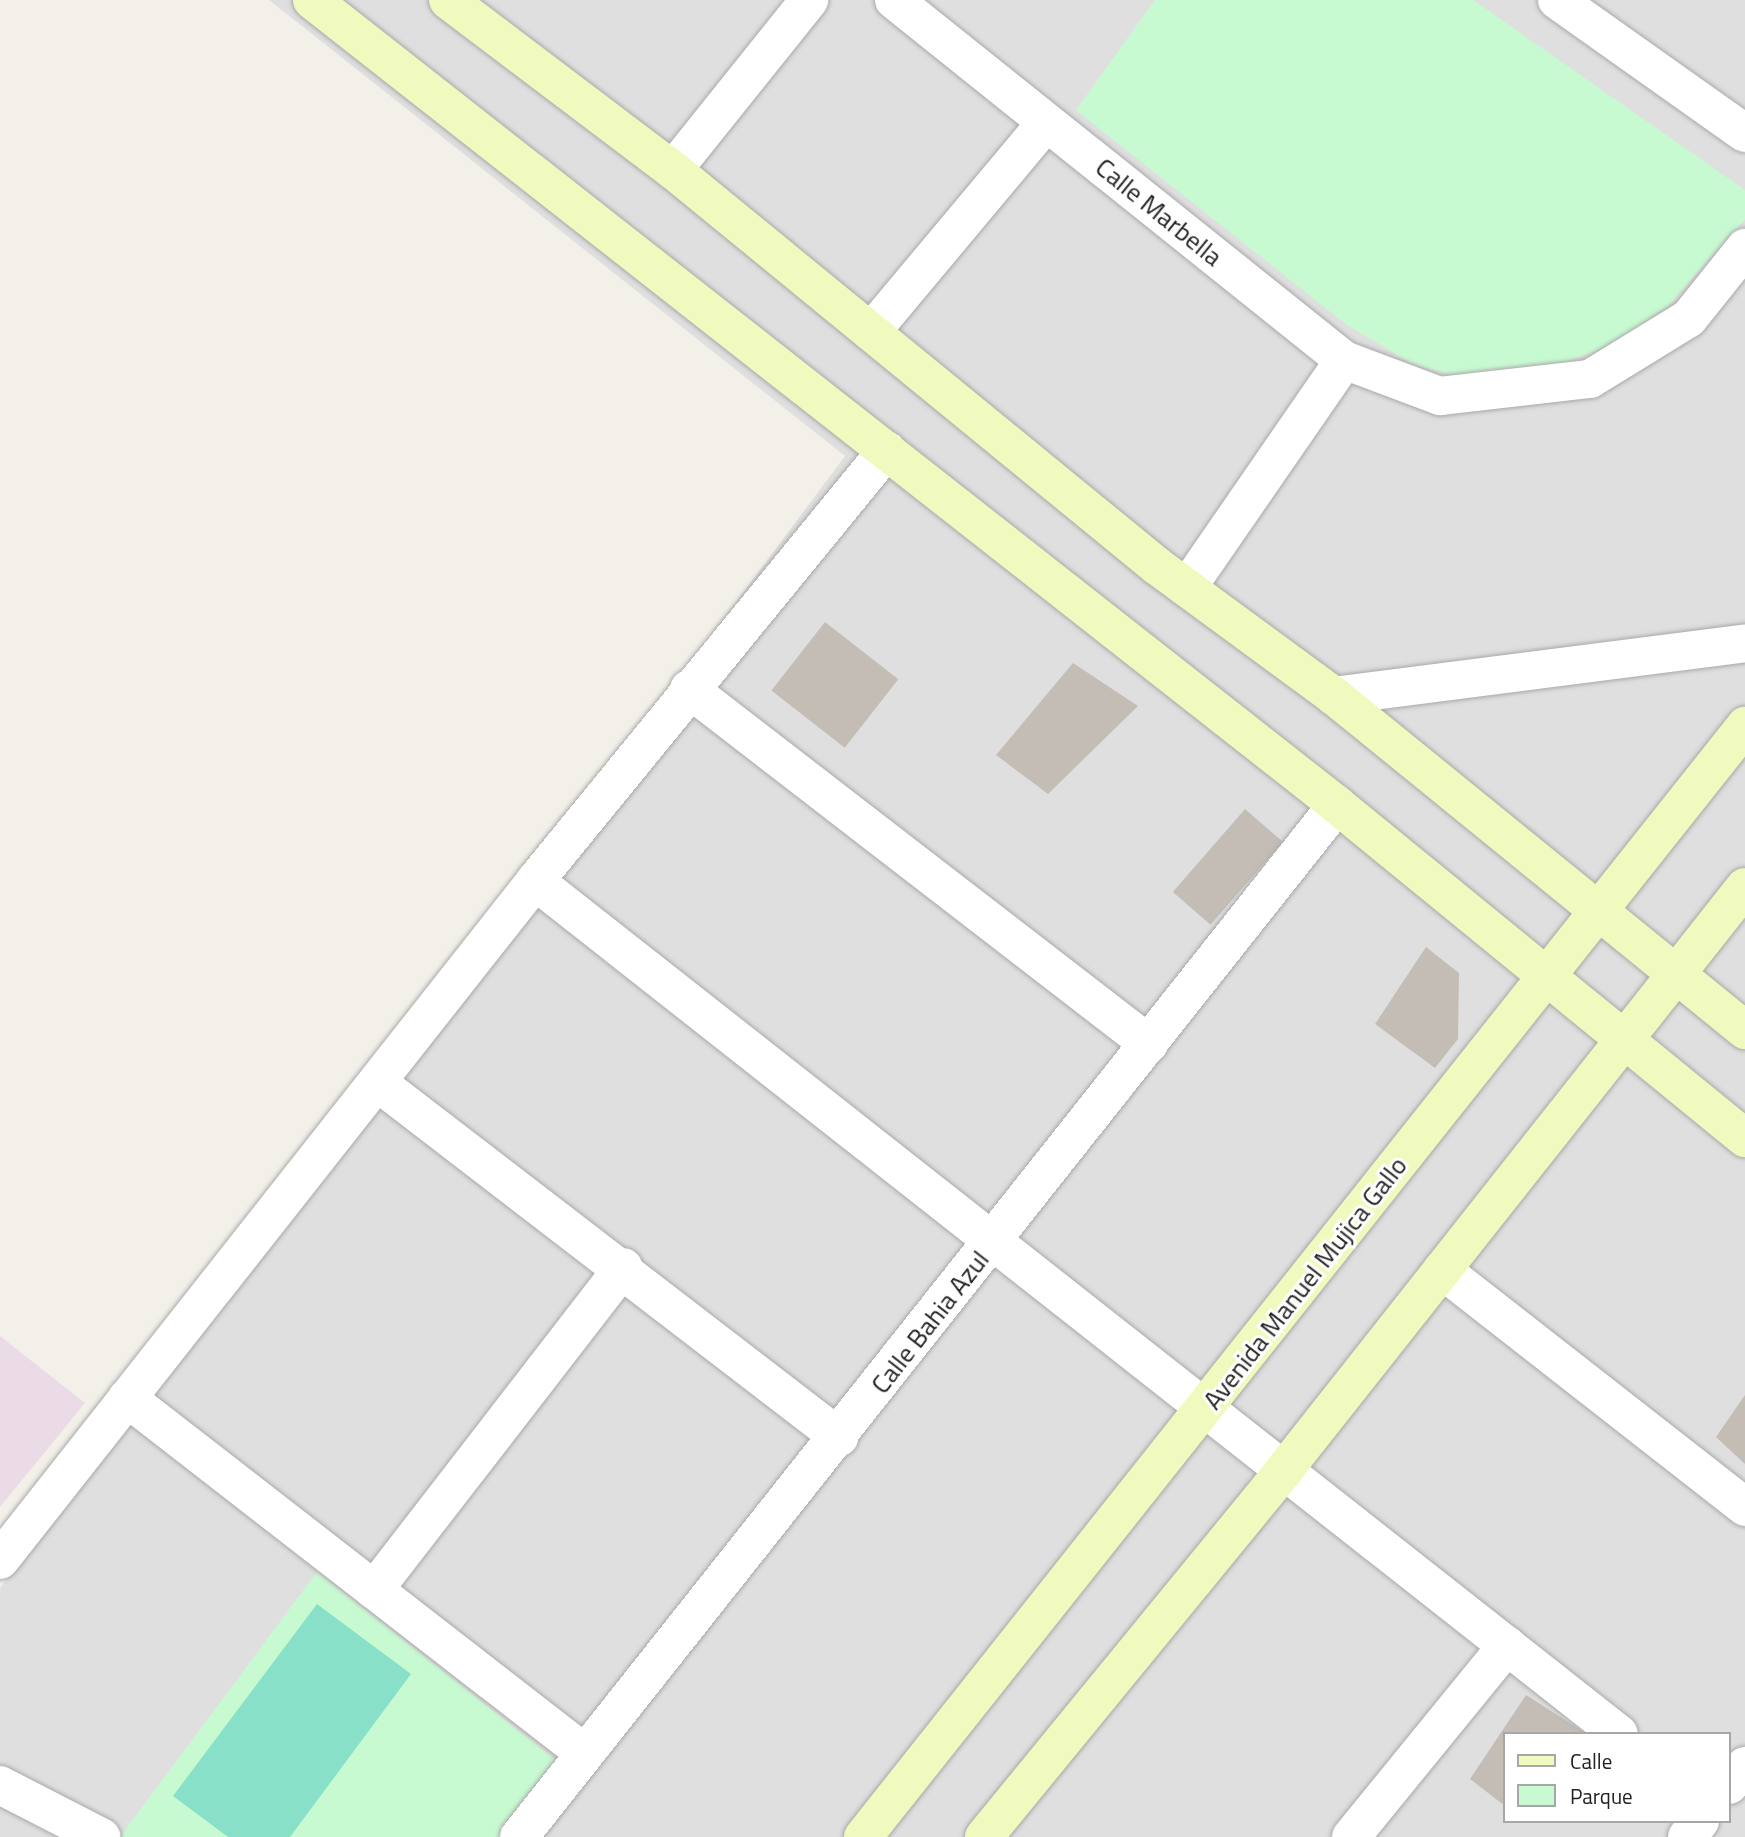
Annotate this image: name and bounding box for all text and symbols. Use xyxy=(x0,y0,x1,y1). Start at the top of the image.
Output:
street label: Calle Marbella xyxy=(1089,152,1229,272)
street label: Avenida Manuel Mujica Gallo xyxy=(1197,1150,1413,1416)
street label: Calle Bahia Azul xyxy=(865,1244,995,1400)
legend xyxy=(1504,1732,1731,1823)
text: Calle xyxy=(1570,1745,1612,1777)
text: Parque xyxy=(1570,1780,1633,1812)

